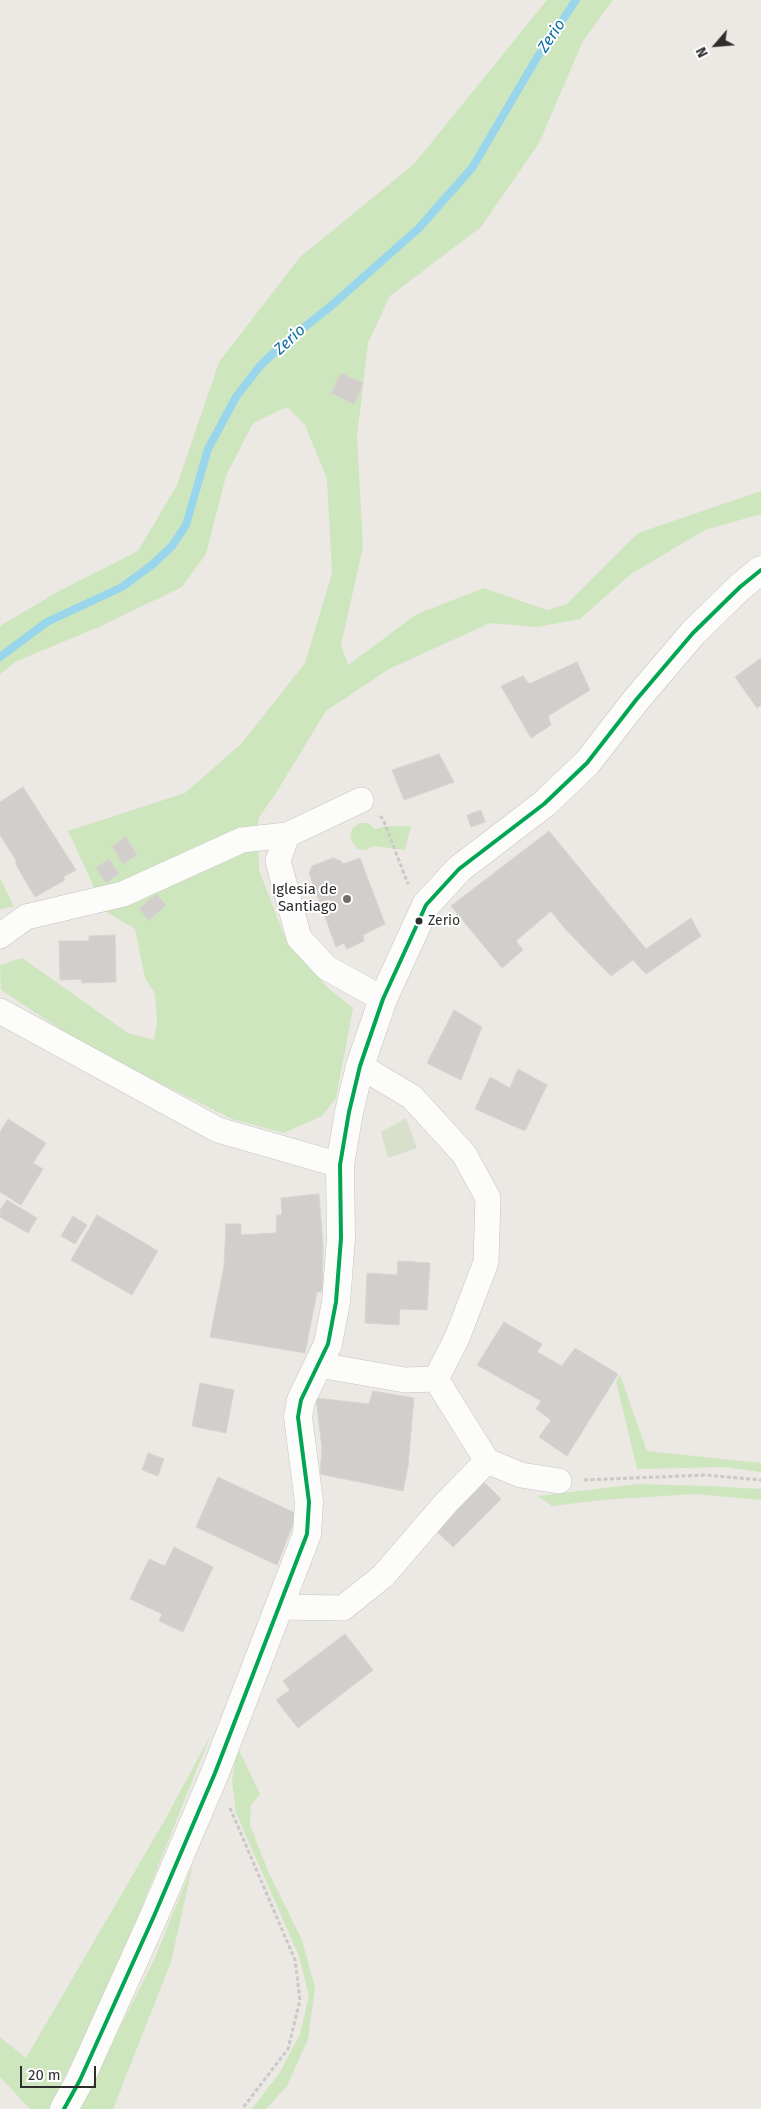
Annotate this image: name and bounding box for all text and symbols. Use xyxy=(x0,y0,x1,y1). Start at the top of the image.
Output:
water label: Zerio xyxy=(534,16,570,56)
north arrow xyxy=(691,20,741,70)
text: N xyxy=(693,44,712,60)
water label: Zerio xyxy=(270,321,310,359)
place label: Iglesia de Santiago xyxy=(272,881,337,916)
marker: Iglesia de Santiago xyxy=(341,893,353,905)
place label: Zerio xyxy=(428,913,460,929)
marker: Zerio xyxy=(414,916,424,926)
scale bar xyxy=(22,2056,99,2088)
text: 20 m xyxy=(28,2066,61,2084)

